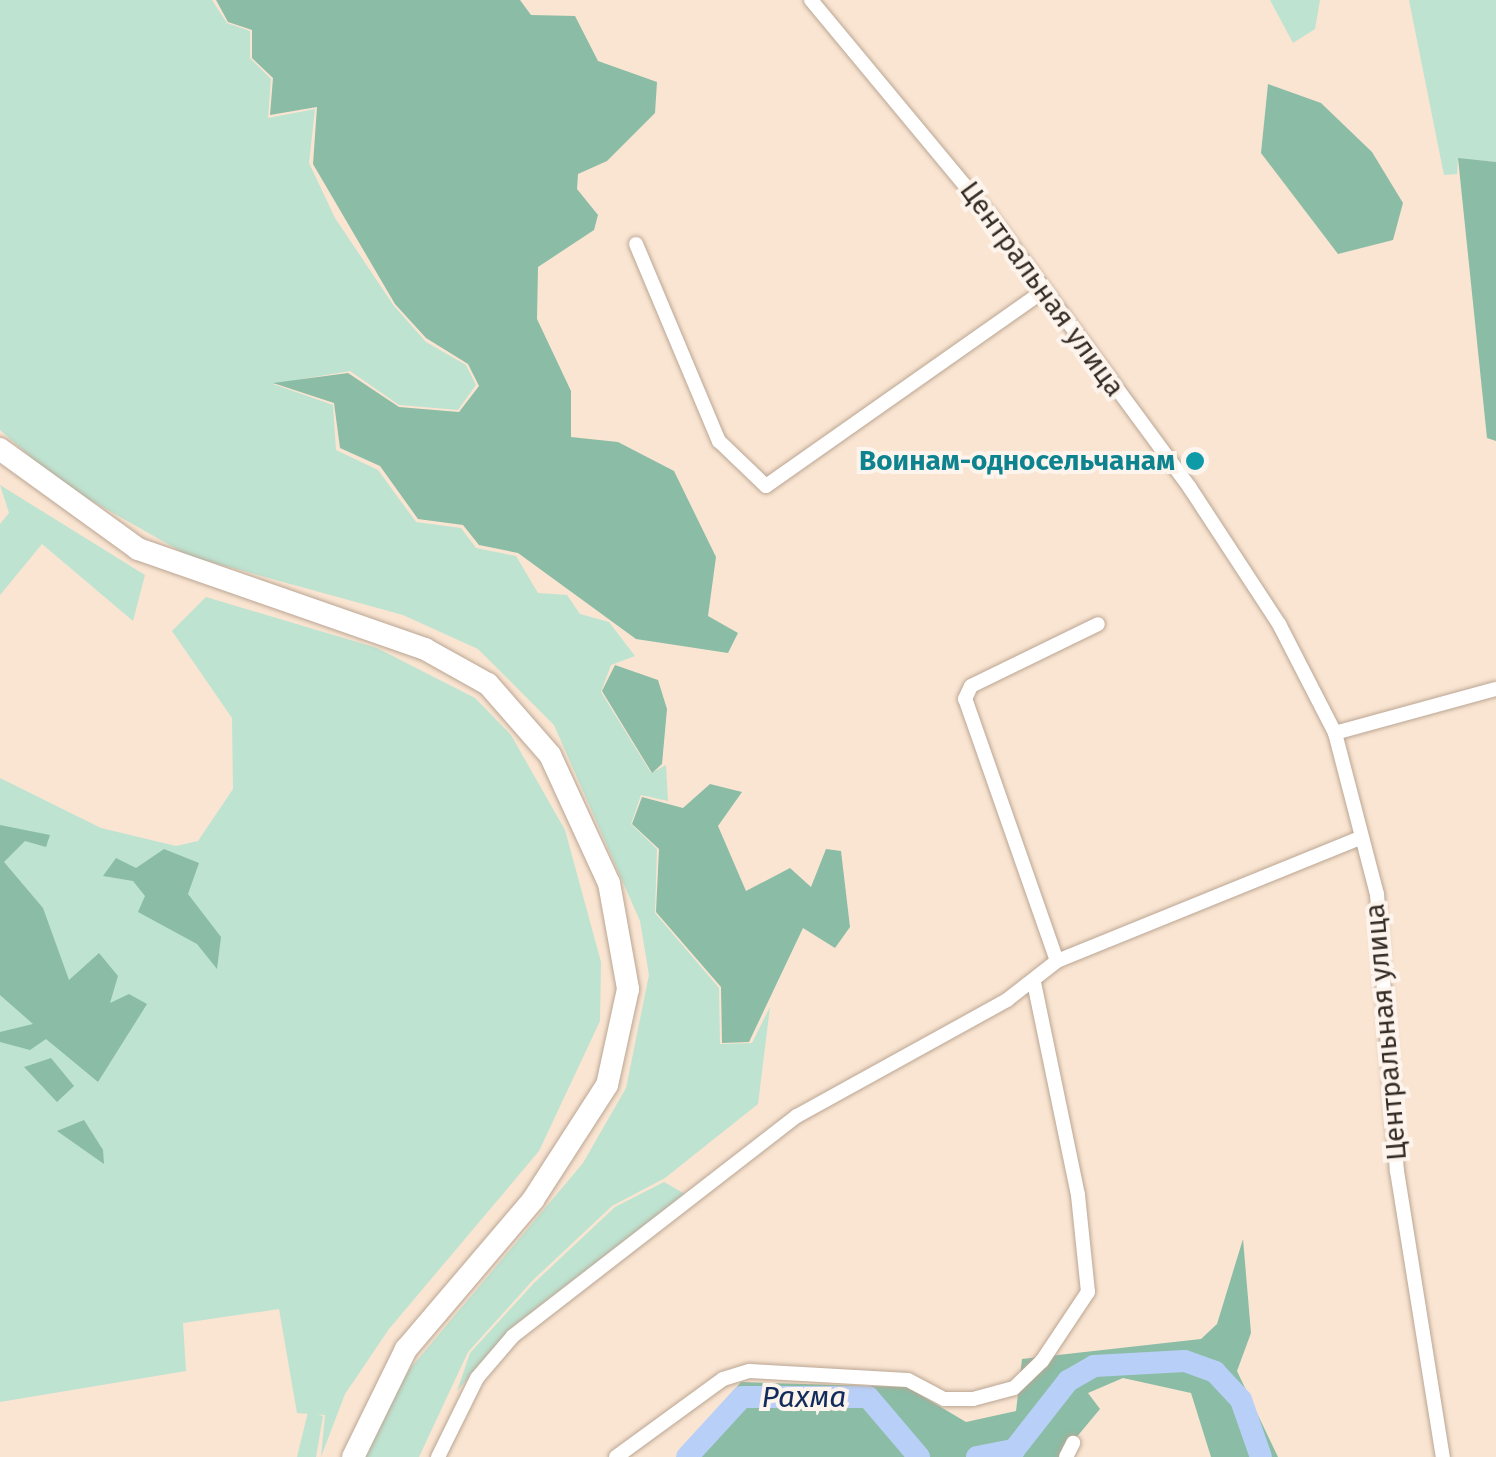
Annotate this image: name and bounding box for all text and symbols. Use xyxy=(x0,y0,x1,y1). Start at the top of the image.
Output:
street label: Центральная улица xyxy=(953,175,1131,403)
place label: Воинам-односельчанам xyxy=(859,444,1175,478)
marker: Воинам-односельчанам xyxy=(1184,450,1206,472)
street label: Центральная улица xyxy=(1358,902,1414,1162)
water label: Рахма xyxy=(762,1379,846,1415)

